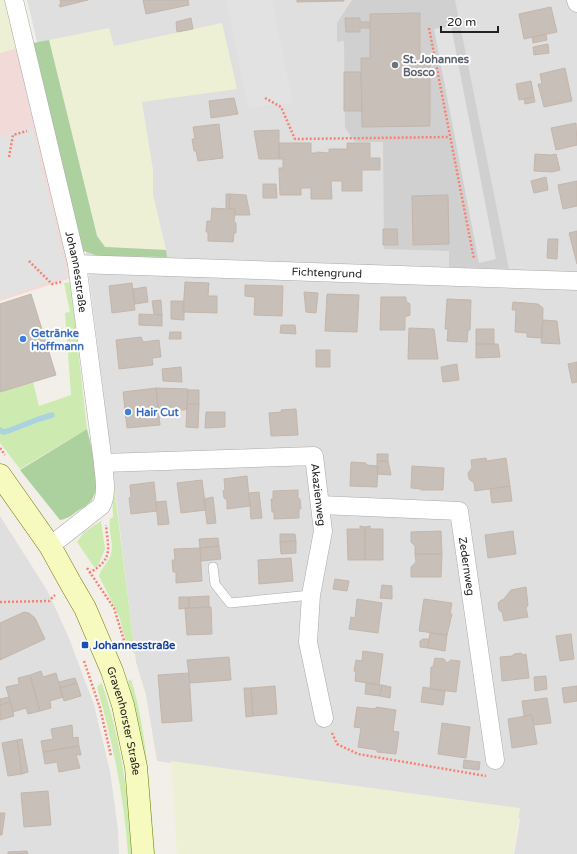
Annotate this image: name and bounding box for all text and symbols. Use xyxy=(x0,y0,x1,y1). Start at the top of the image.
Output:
scale bar xyxy=(441,8,498,34)
text: 20 m xyxy=(447,15,476,29)
place label: St. Johannes Bosco xyxy=(403,53,470,79)
marker: St. Johannes Bosco xyxy=(390,60,400,70)
street label: Johannesstraße xyxy=(62,230,89,313)
street label: Fichtengrund xyxy=(291,265,362,281)
place label: Getränke Hoffmann xyxy=(31,327,84,353)
marker: Getränke Hoffmann xyxy=(18,334,28,344)
place label: Hair Cut xyxy=(136,406,180,419)
marker: Hair Cut xyxy=(123,407,133,417)
street label: Akazienweg xyxy=(308,463,328,527)
street label: Zedernweg xyxy=(456,536,477,597)
place label: Johannesstraße xyxy=(92,639,176,652)
marker: Johannesstraße xyxy=(80,640,90,650)
street label: Gravenhorster Straße xyxy=(104,665,143,776)

